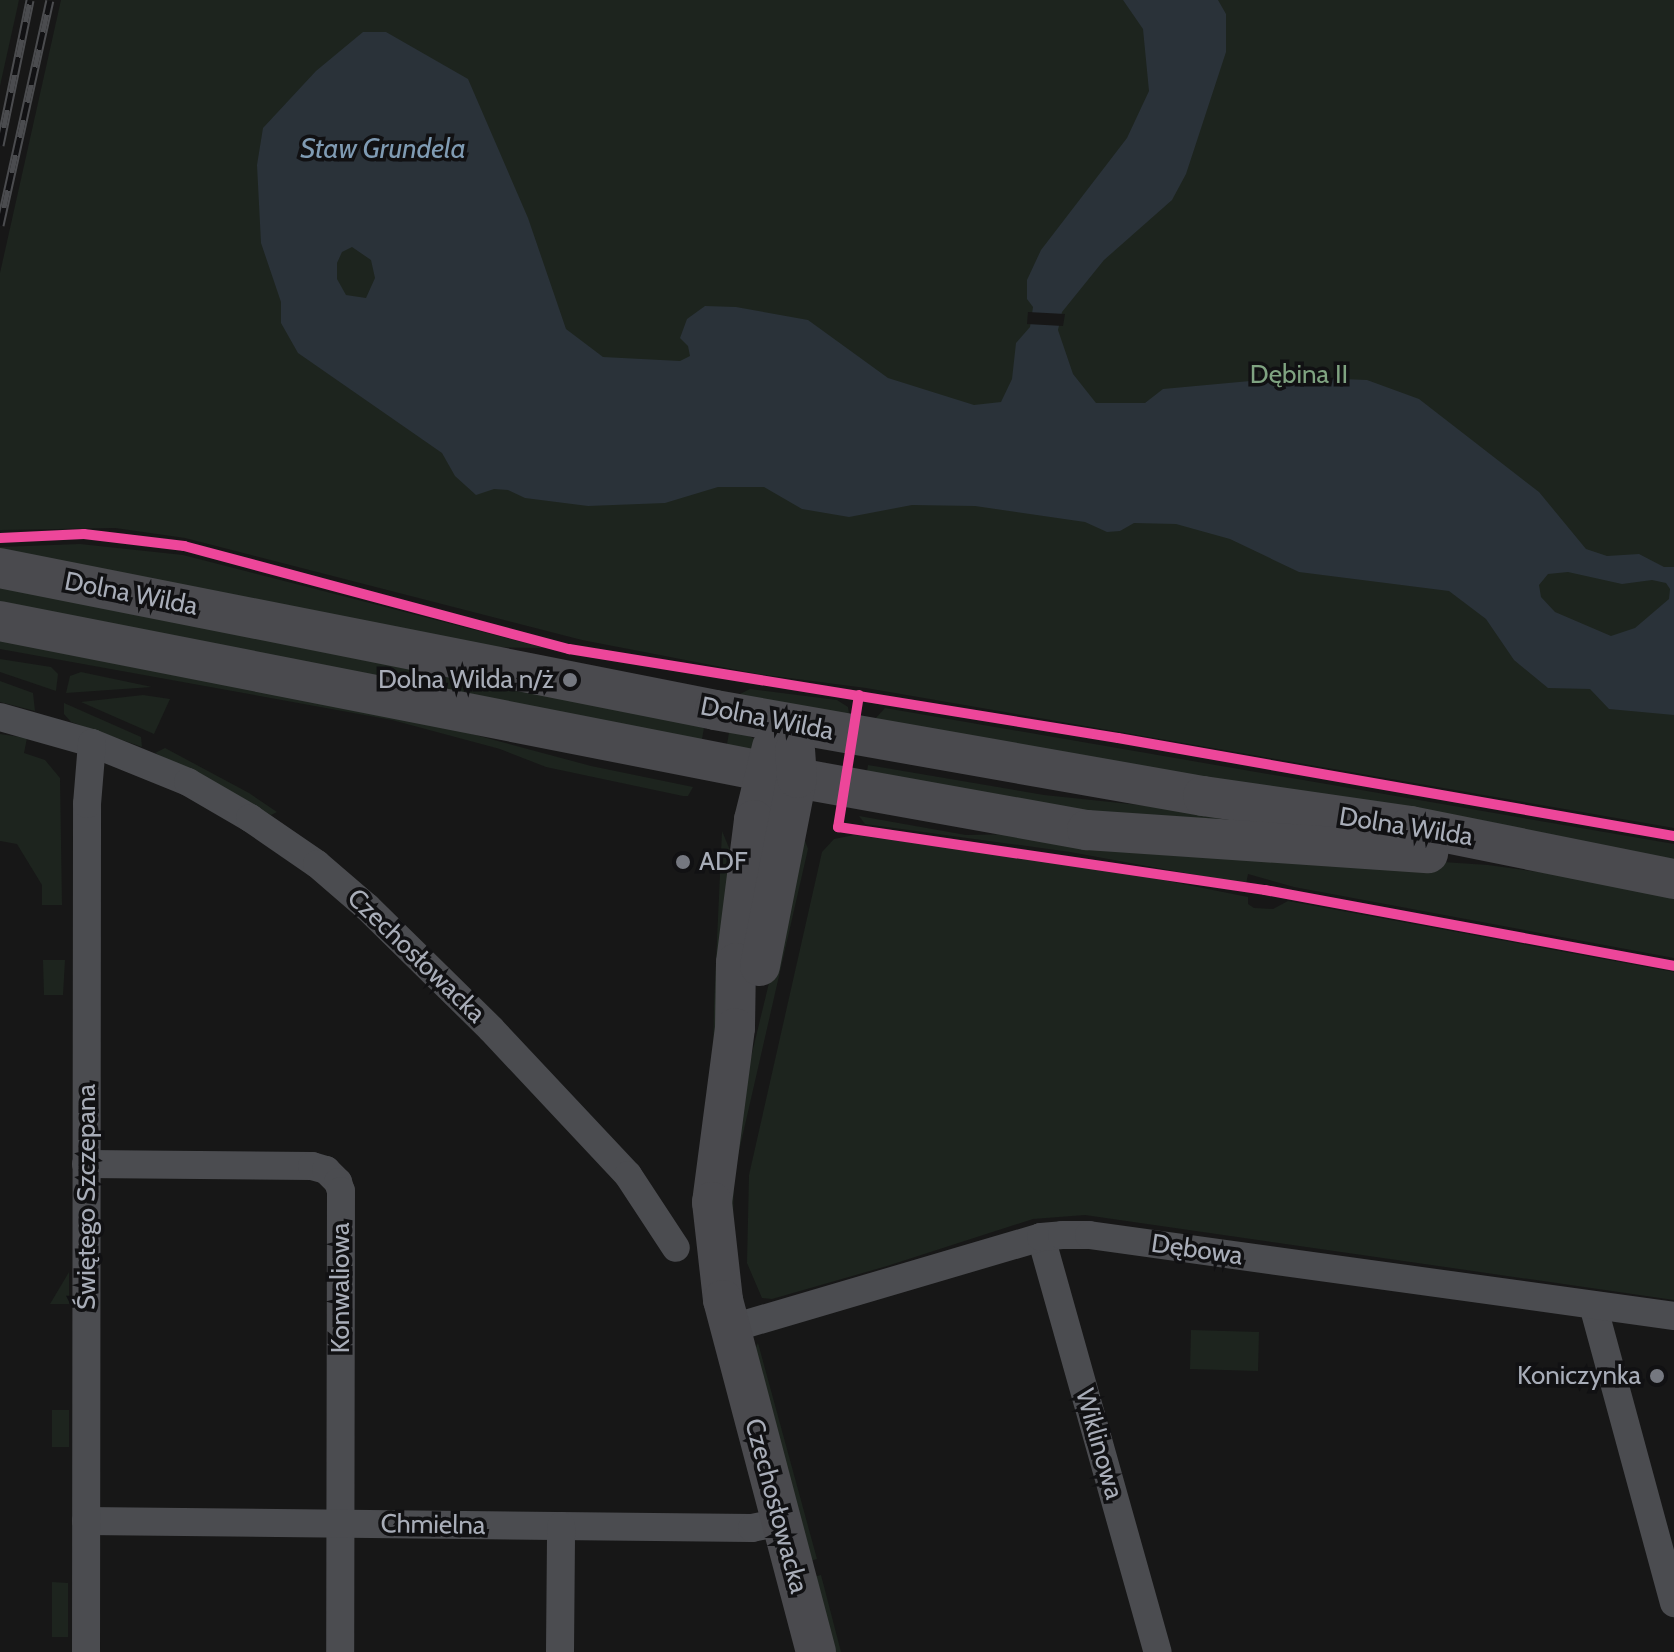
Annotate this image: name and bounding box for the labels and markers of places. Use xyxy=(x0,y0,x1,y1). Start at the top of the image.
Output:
place label: Dolna Wilda n/ż xyxy=(378,664,554,696)
marker: Dolna Wilda n/ż xyxy=(561,671,579,689)
place label: ADF xyxy=(699,846,748,878)
marker: ADF xyxy=(674,853,692,871)
place label: Koniczynka xyxy=(1517,1360,1641,1392)
marker: Koniczynka xyxy=(1648,1367,1666,1385)

